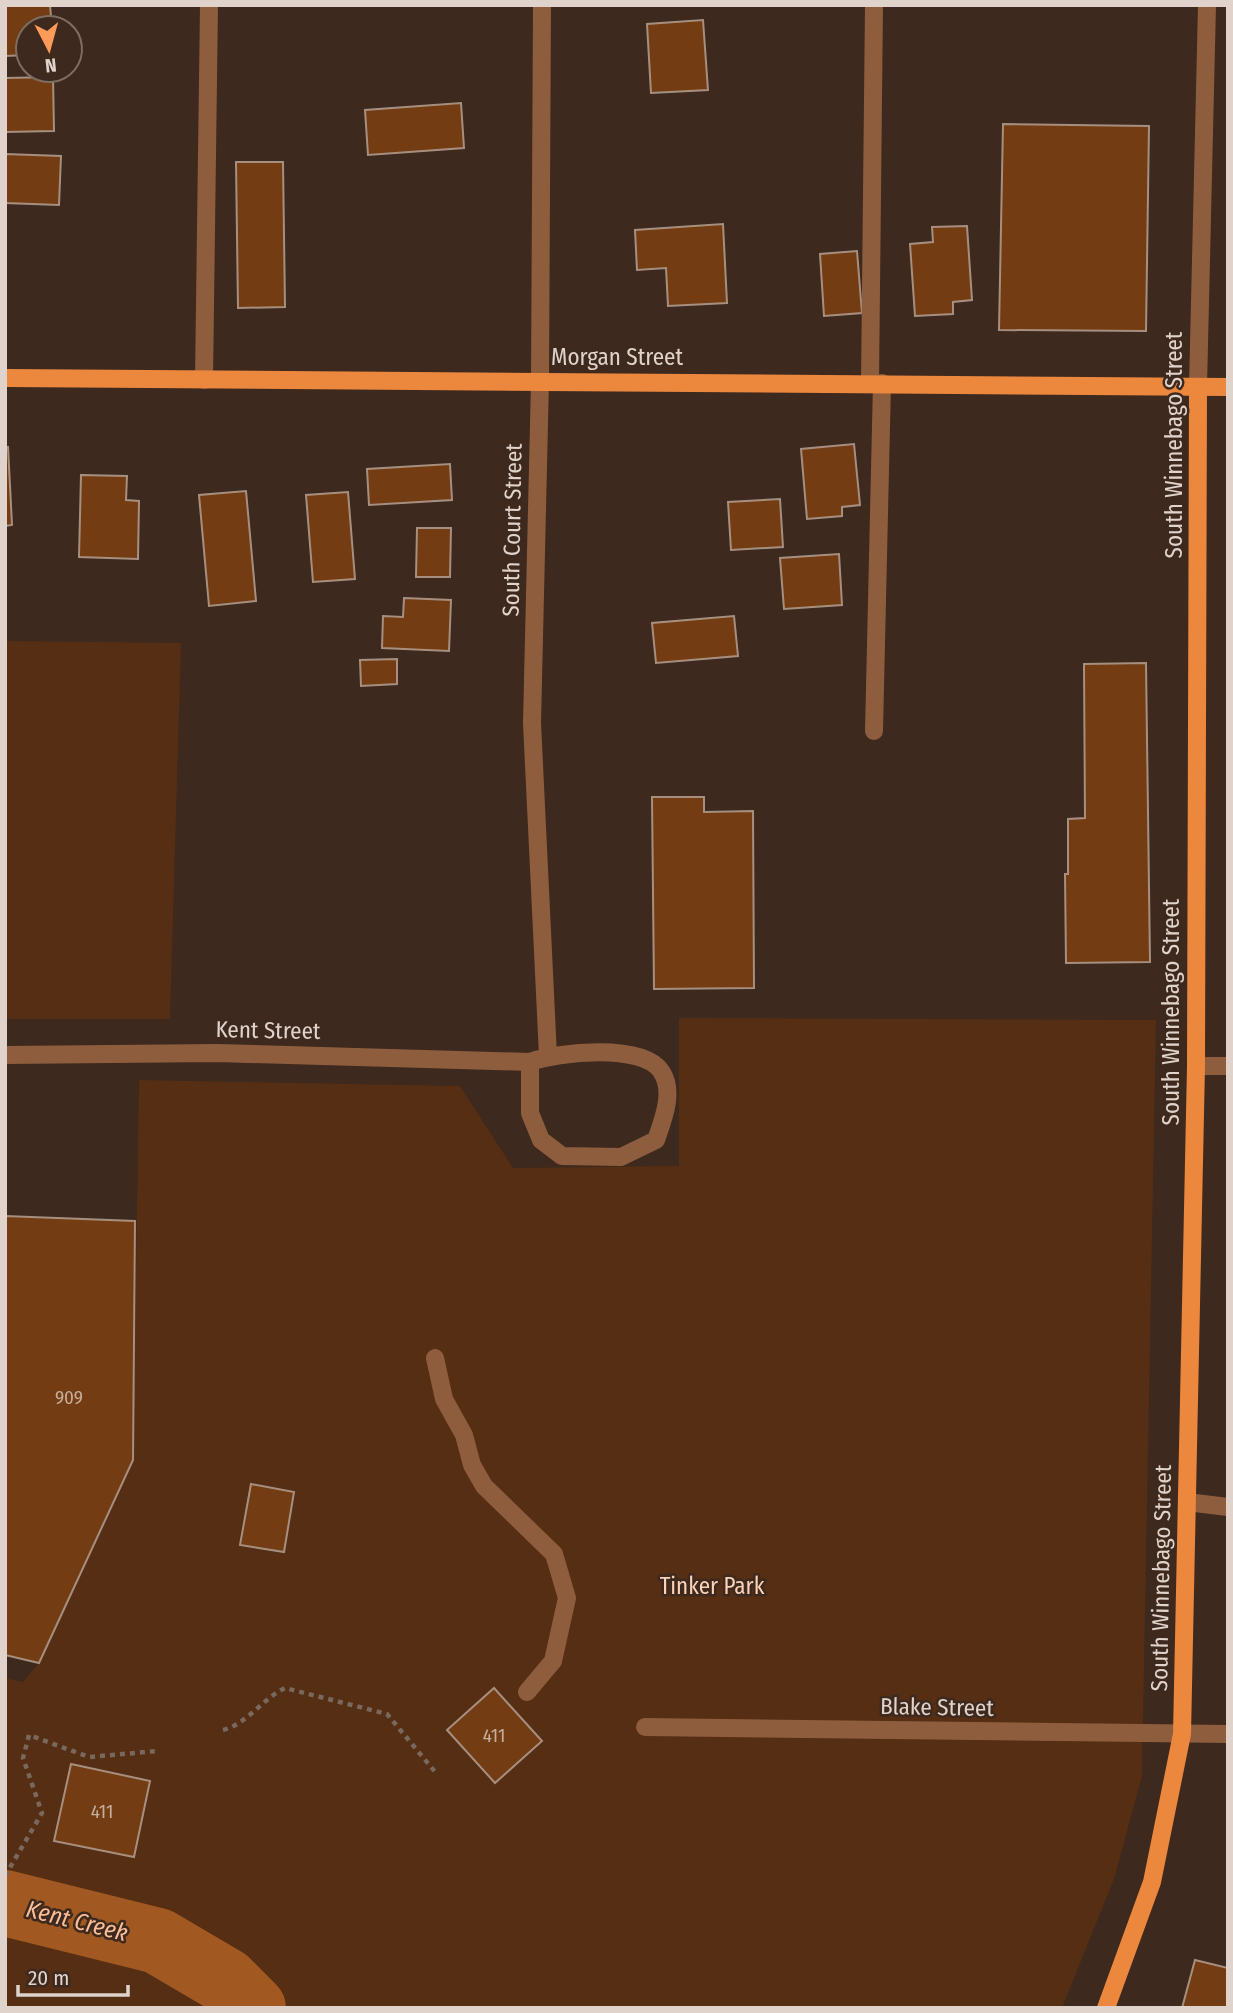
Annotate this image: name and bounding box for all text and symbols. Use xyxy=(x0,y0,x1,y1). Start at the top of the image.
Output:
north arrow xyxy=(14,14,84,84)
text: N xyxy=(44,53,58,77)
street label: South Winnebago Street xyxy=(1160,331,1188,558)
street label: Morgan Street xyxy=(551,343,683,371)
street label: South Court Street xyxy=(496,443,528,617)
street label: South Winnebago Street xyxy=(1157,898,1185,1125)
street label: Kent Street xyxy=(215,1015,321,1045)
house number: 909 xyxy=(55,1386,83,1409)
street label: South Winnebago Street xyxy=(1145,1464,1177,1692)
park label: Tinker Park xyxy=(660,1572,765,1600)
street label: Blake Street xyxy=(880,1692,995,1722)
house number: 411 xyxy=(483,1724,505,1747)
house number: 411 xyxy=(91,1800,113,1823)
water label: Kent Creek xyxy=(23,1895,131,1947)
scale bar xyxy=(18,1954,128,1998)
text: 20 m xyxy=(28,1965,69,1991)

